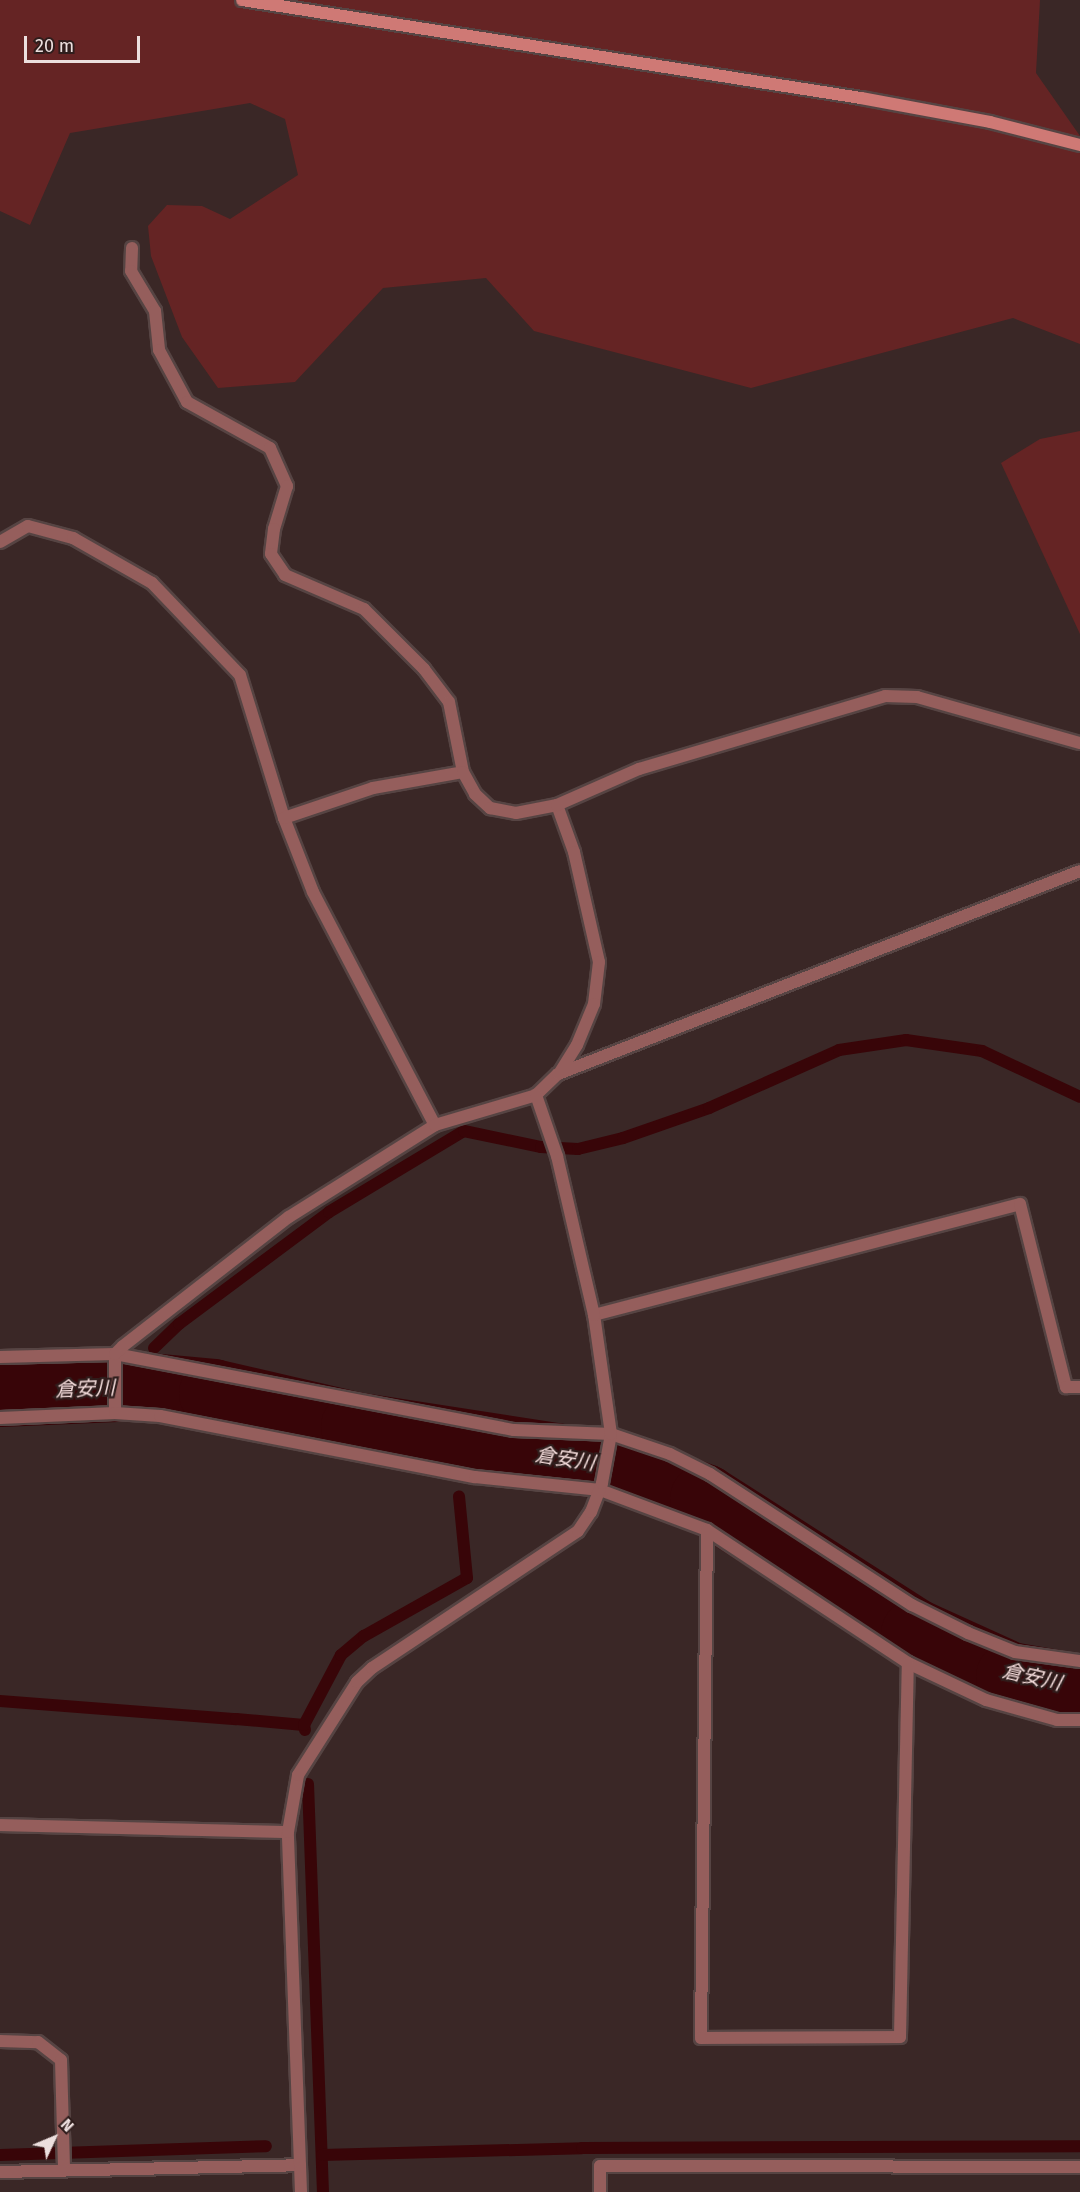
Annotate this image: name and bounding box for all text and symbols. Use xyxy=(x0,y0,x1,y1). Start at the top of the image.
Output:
scale bar xyxy=(27,24,142,62)
text: 20 m xyxy=(35,35,74,57)
water label: 倉安川 xyxy=(55,1376,115,1402)
water label: 倉安川 xyxy=(533,1442,597,1476)
water label: 倉安川 xyxy=(1000,1659,1064,1695)
north arrow xyxy=(24,2108,84,2168)
text: N xyxy=(57,2115,78,2136)

